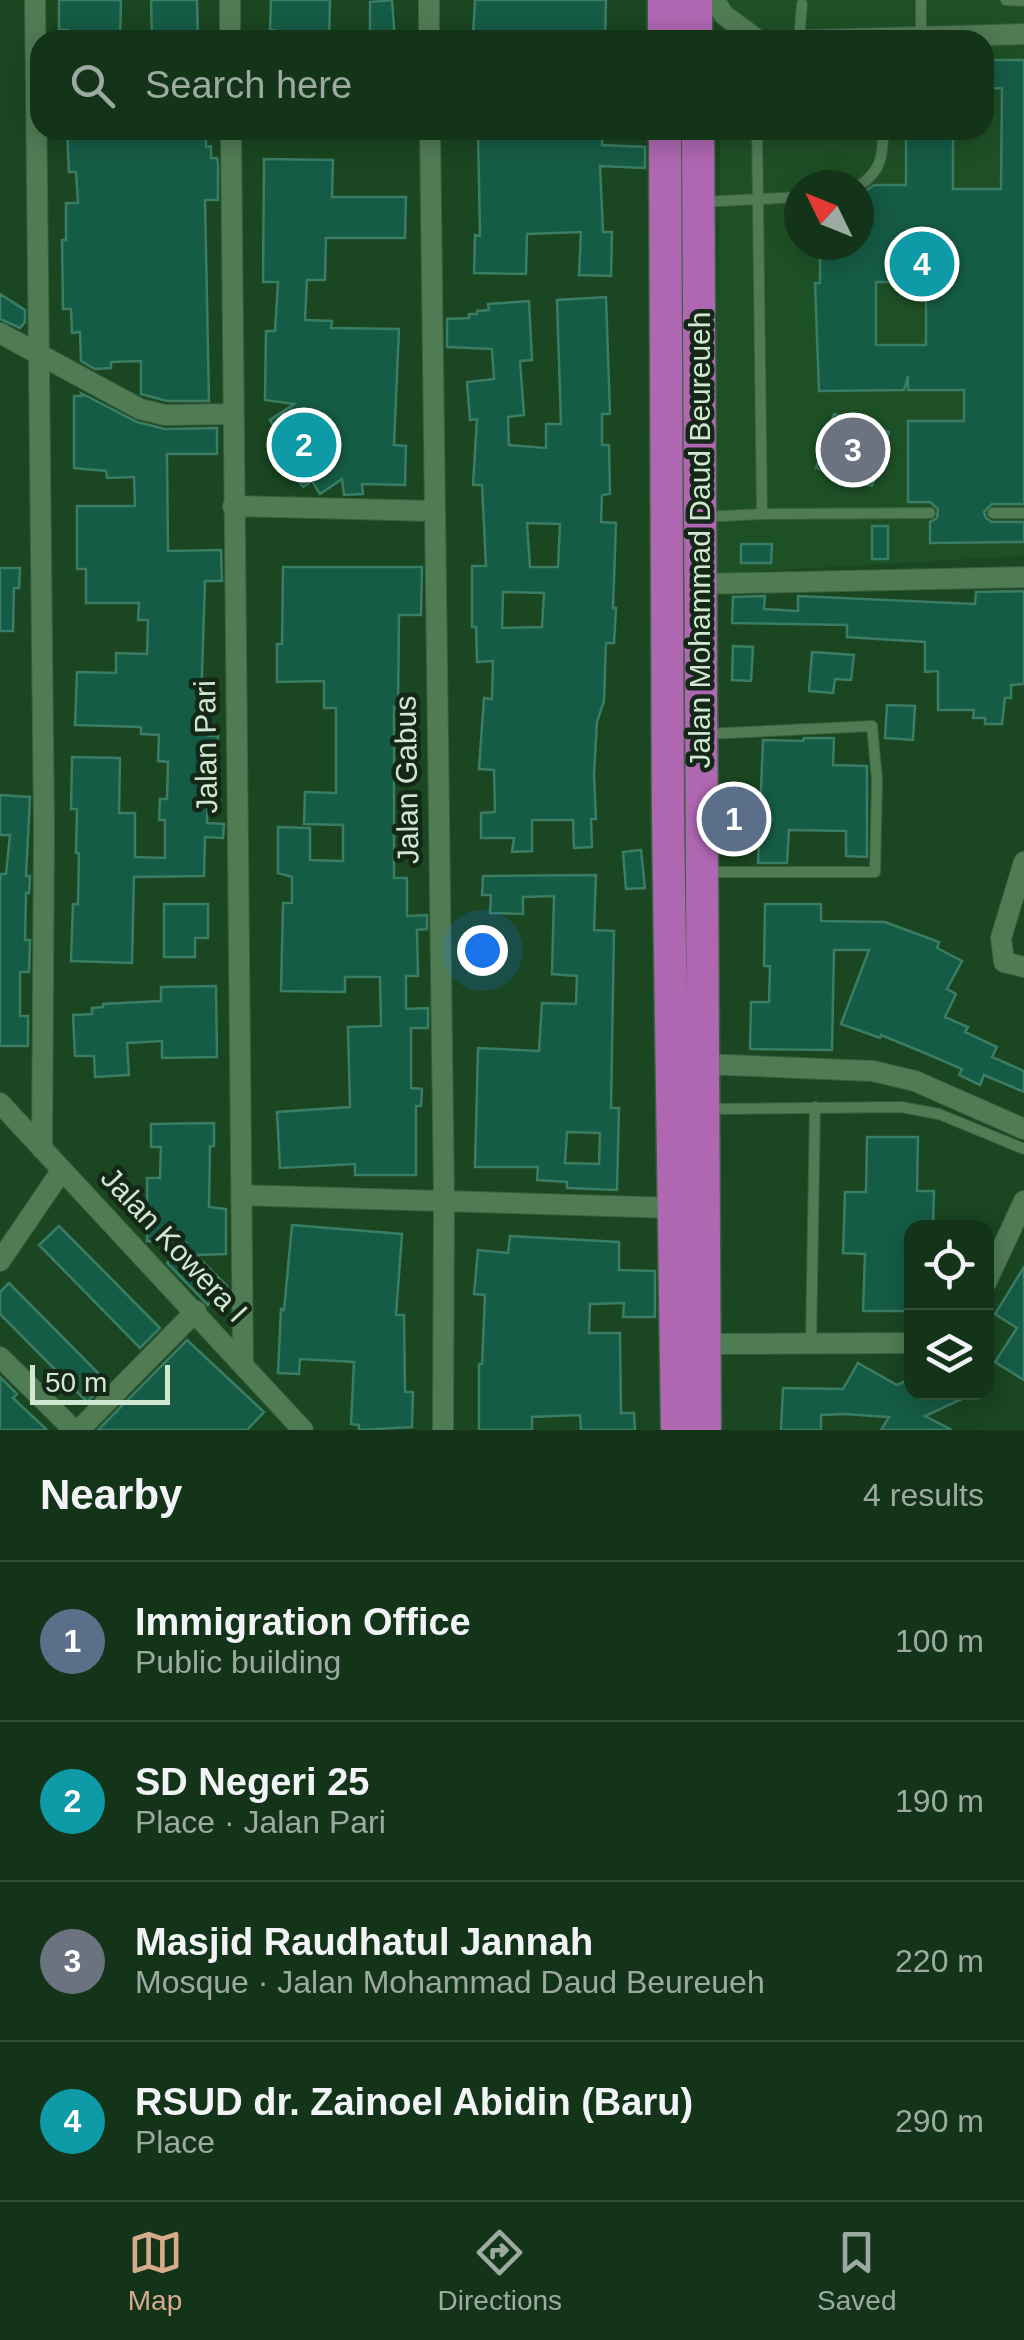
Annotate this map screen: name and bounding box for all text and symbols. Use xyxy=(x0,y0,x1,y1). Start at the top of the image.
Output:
search box xyxy=(30,30,994,140)
icon: search xyxy=(65,58,120,113)
text: Search here xyxy=(145,64,352,106)
north arrow xyxy=(784,170,874,260)
pin: 4 xyxy=(890,226,954,302)
street label: Jalan Mohammad Daud Beureueh xyxy=(683,312,716,768)
pin: 2 xyxy=(272,408,336,482)
pin: 3 xyxy=(820,412,886,488)
street label: Jalan Pari xyxy=(188,680,223,814)
street label: Jalan Gabus xyxy=(389,696,424,865)
pin: 1 xyxy=(702,782,766,856)
your location xyxy=(457,925,508,976)
street label: Jalan Kowera I xyxy=(95,1161,254,1328)
map controls xyxy=(904,1220,994,1400)
button: locate xyxy=(904,1220,994,1310)
button: layers xyxy=(904,1310,994,1400)
scale bar xyxy=(30,1360,170,1404)
text: 50 m xyxy=(45,1367,107,1398)
text: Nearby xyxy=(40,1471,182,1518)
text: 4 results xyxy=(863,1477,984,1513)
text: Immigration Office xyxy=(135,1601,471,1643)
text: 1 xyxy=(64,1623,81,1659)
text: 100 m xyxy=(895,1623,984,1659)
text: Public building xyxy=(135,1644,341,1680)
text: SD Negeri 25 xyxy=(135,1761,369,1803)
text: 2 xyxy=(64,1783,81,1819)
text: 190 m xyxy=(895,1783,984,1819)
text: Place · Jalan Pari xyxy=(135,1804,386,1840)
text: Masjid Raudhatul Jannah xyxy=(135,1921,593,1963)
text: 3 xyxy=(64,1943,81,1979)
text: 220 m xyxy=(895,1943,984,1979)
text: Mosque · Jalan Mohammad Daud Beureueh xyxy=(135,1964,765,2000)
text: RSUD dr. Zainoel Abidin (Baru) xyxy=(135,2081,693,2123)
text: 4 xyxy=(64,2103,81,2139)
text: 290 m xyxy=(895,2103,984,2139)
text: Place xyxy=(135,2124,215,2160)
tab: Map xyxy=(128,2225,183,2317)
tab: Directions xyxy=(438,2225,562,2317)
tab: Saved xyxy=(817,2225,896,2317)

